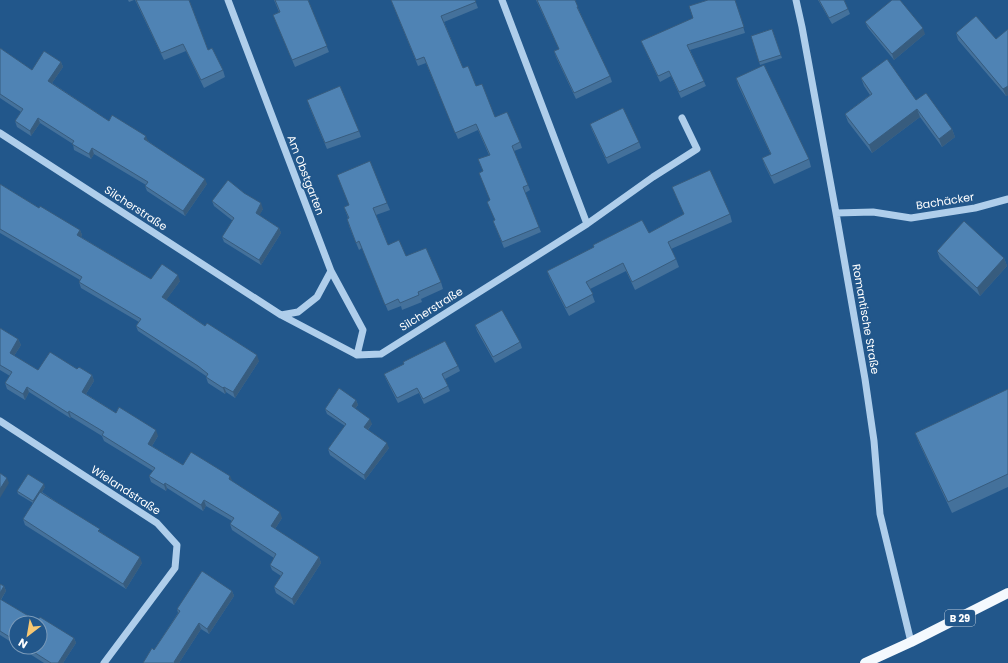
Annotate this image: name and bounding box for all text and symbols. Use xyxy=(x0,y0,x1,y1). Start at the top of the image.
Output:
street label: Am Obstgarten xyxy=(283,133,329,217)
street label: Silcherstraße xyxy=(101,182,171,234)
street label: Bachäcker xyxy=(915,189,975,213)
street label: Romantische Straße xyxy=(848,263,884,376)
street label: Silcherstraße xyxy=(396,283,466,335)
street label: Wielandstraße xyxy=(88,461,164,519)
road number: B 29 xyxy=(945,610,975,626)
north arrow xyxy=(8,615,48,655)
text: N xyxy=(15,635,31,653)

